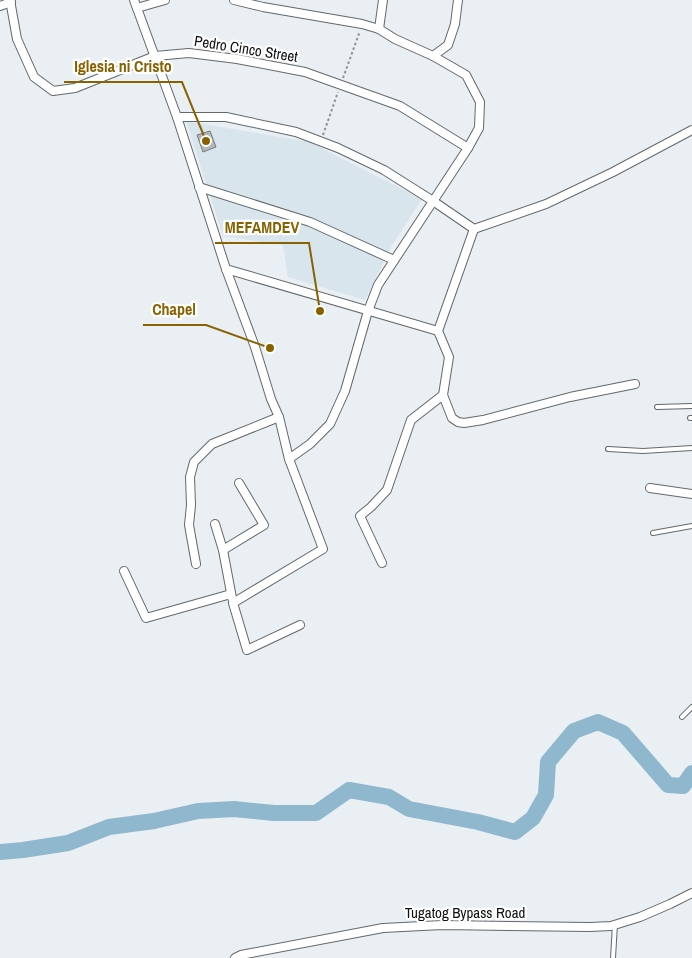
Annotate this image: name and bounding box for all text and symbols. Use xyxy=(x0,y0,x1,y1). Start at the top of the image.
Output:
street label: Pedro Cinco Street xyxy=(193,30,300,67)
callout: Iglesia ni Cristo xyxy=(64,51,182,82)
text: Iglesia ni Cristo xyxy=(74,55,172,77)
callout: MEFAMDEV xyxy=(215,212,309,243)
text: MEFAMDEV xyxy=(225,216,299,238)
callout: Chapel xyxy=(143,294,206,325)
text: Chapel xyxy=(152,298,196,320)
street label: Tugatog Bypass Road xyxy=(405,902,525,923)

